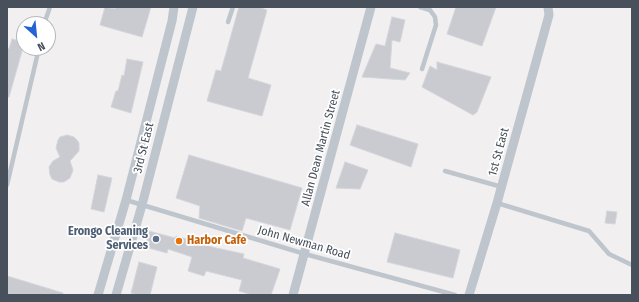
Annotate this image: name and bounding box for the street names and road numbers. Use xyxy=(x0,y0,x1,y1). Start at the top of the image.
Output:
street label: Allan Dean Martin Street xyxy=(299,88,343,208)
street label: 3rd St East xyxy=(131,121,157,175)
street label: 1st St East xyxy=(486,126,512,178)
street label: John Newman Road xyxy=(256,223,352,263)

